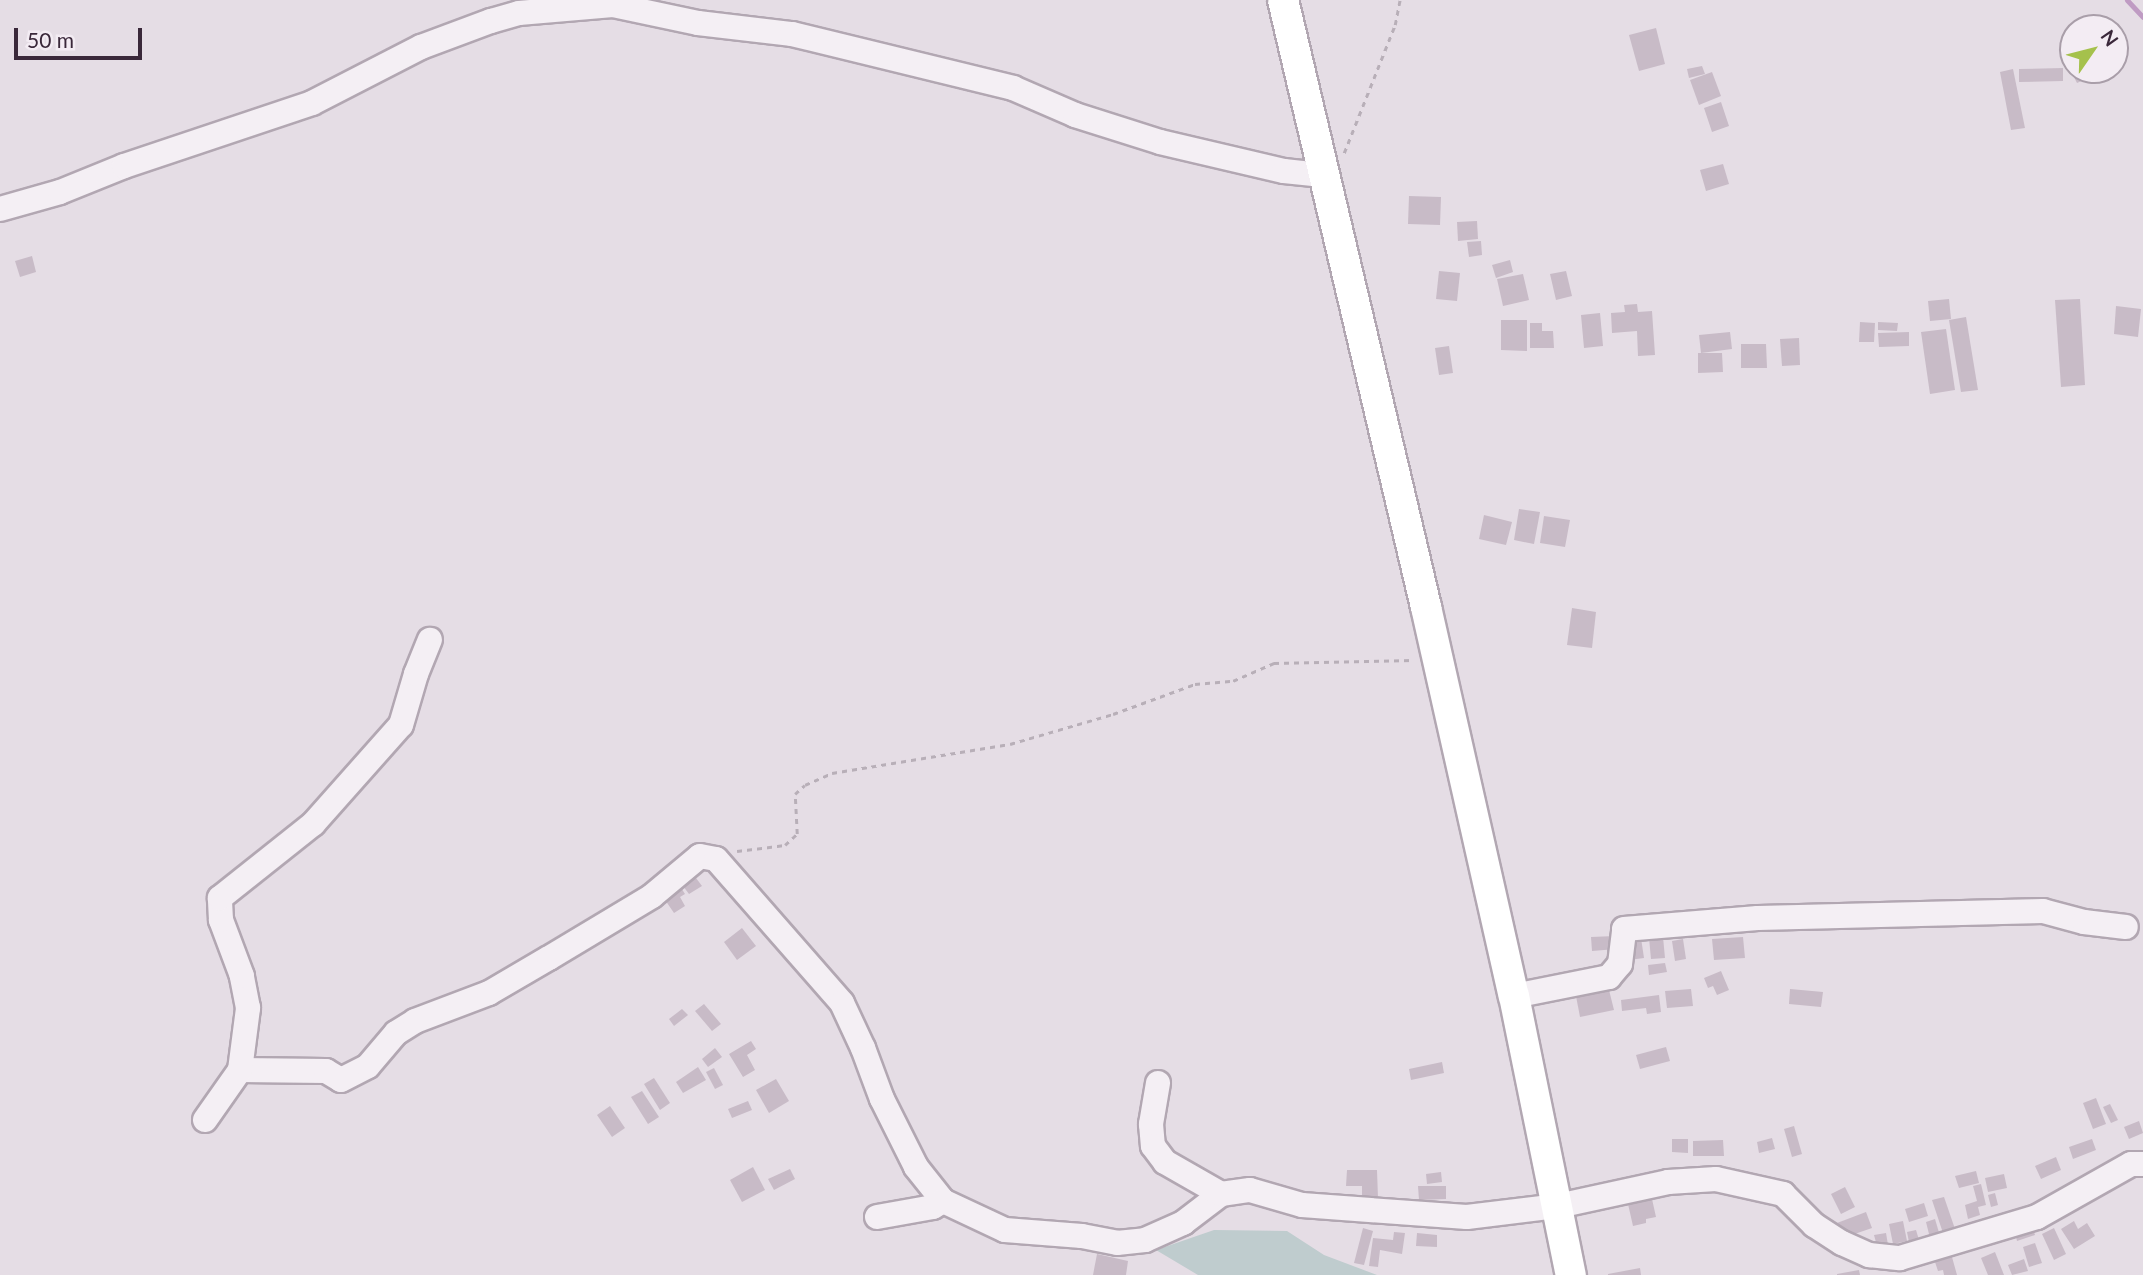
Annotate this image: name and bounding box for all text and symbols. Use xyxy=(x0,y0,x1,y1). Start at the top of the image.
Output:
scale bar xyxy=(18,14,145,58)
north arrow xyxy=(2059,14,2129,84)
text: N xyxy=(2096,25,2124,50)
text: 50 m xyxy=(27,27,74,52)

